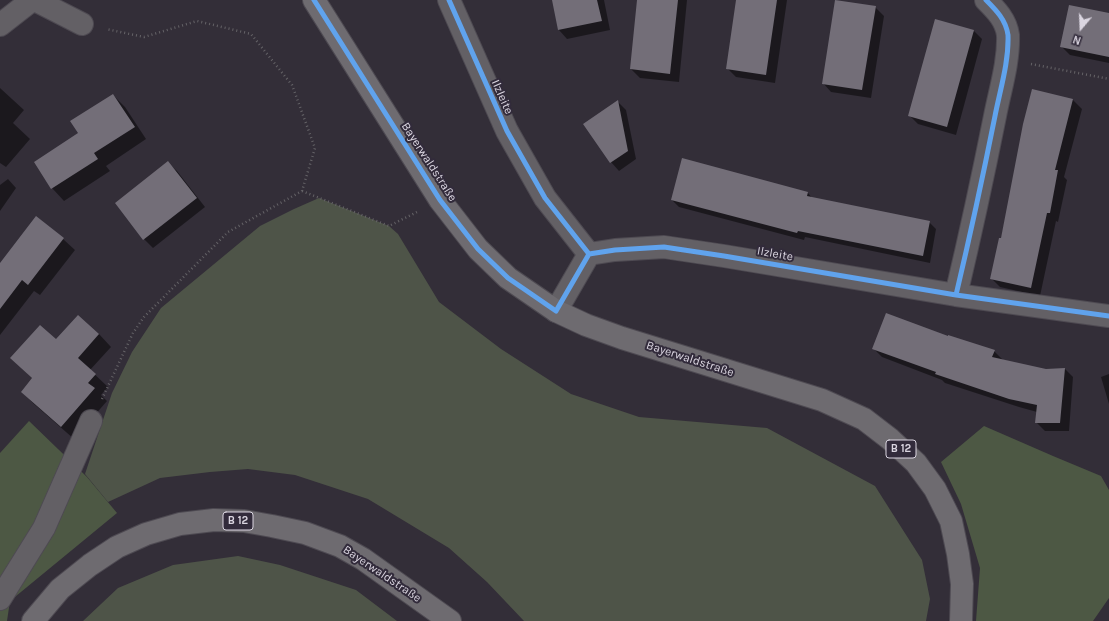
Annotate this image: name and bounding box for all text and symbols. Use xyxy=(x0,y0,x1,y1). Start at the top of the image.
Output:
north arrow xyxy=(1061,8,1101,48)
text: N xyxy=(1071,32,1083,47)
street label: Ilzleite xyxy=(488,78,516,116)
street label: Bayerwaldstraße xyxy=(398,120,460,204)
street label: Ilzleite xyxy=(756,244,794,264)
street label: Bayerwaldstraße xyxy=(644,338,736,380)
road number: B 12 xyxy=(886,440,916,458)
road number: B 12 xyxy=(223,512,253,530)
street label: Bayerwaldstraße xyxy=(340,543,424,605)

